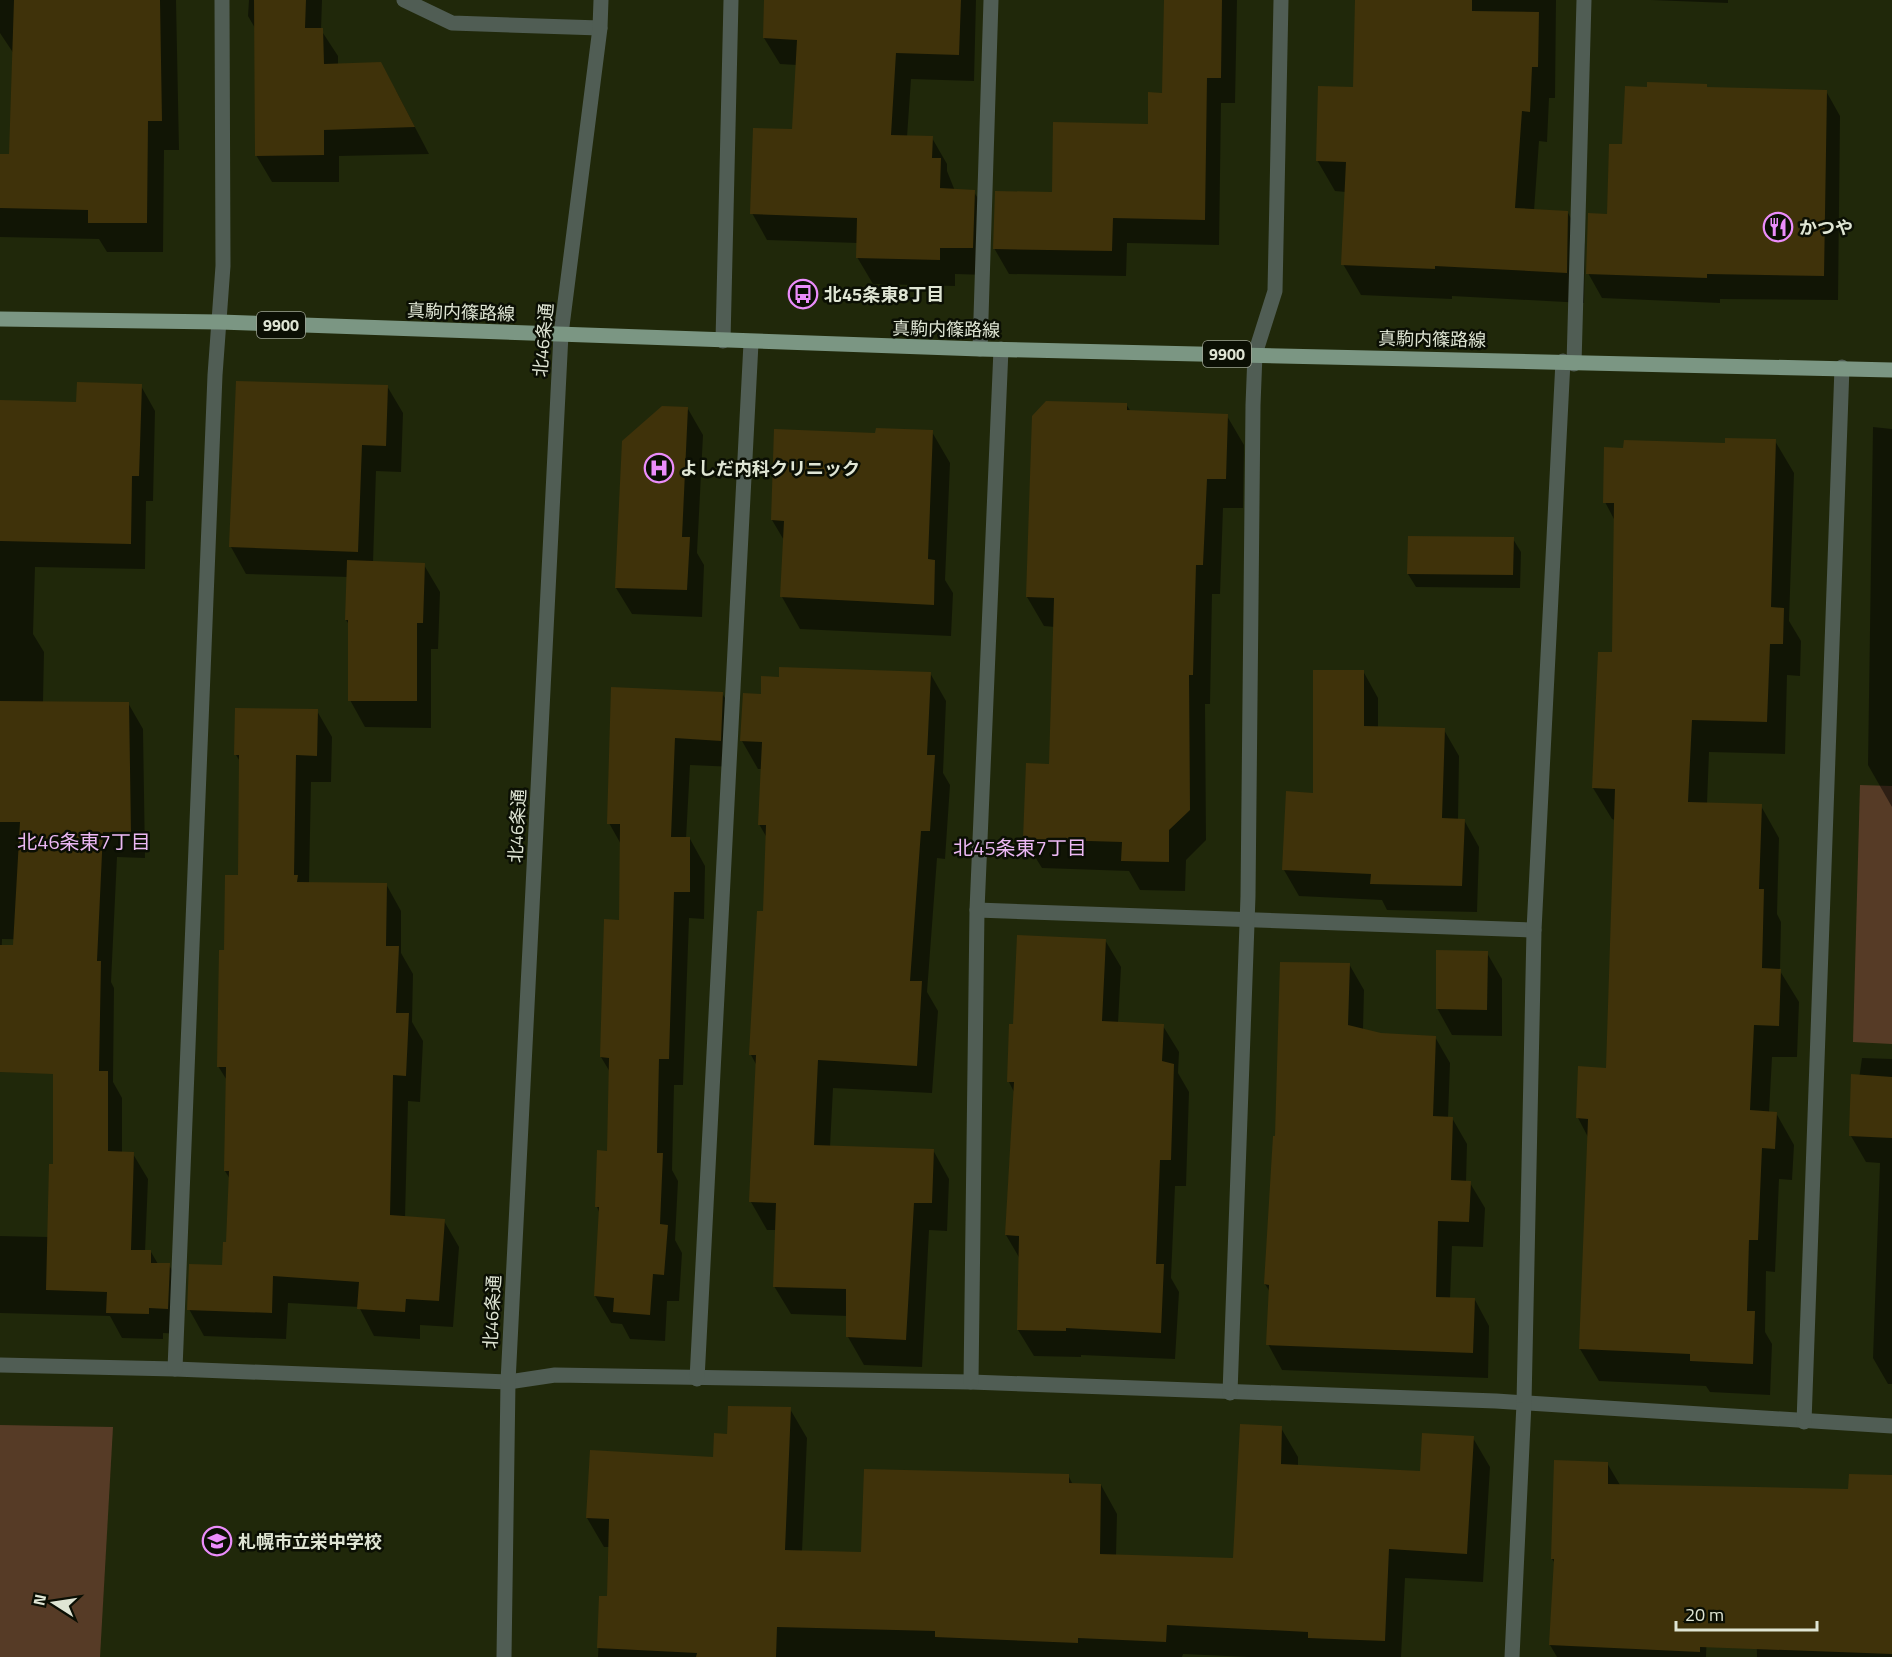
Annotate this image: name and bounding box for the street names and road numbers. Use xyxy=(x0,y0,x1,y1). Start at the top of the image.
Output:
street label: 真駒内篠路線 xyxy=(407,297,515,327)
street label: 北46条通 xyxy=(526,302,560,378)
road number: 9900 xyxy=(257,312,305,338)
street label: 真駒内篠路線 xyxy=(892,315,1000,343)
street label: 真駒内篠路線 xyxy=(1378,325,1486,353)
road number: 9900 xyxy=(1203,341,1251,367)
street label: 北46条通 xyxy=(502,788,532,864)
street label: 北46条通 xyxy=(477,1274,507,1350)

